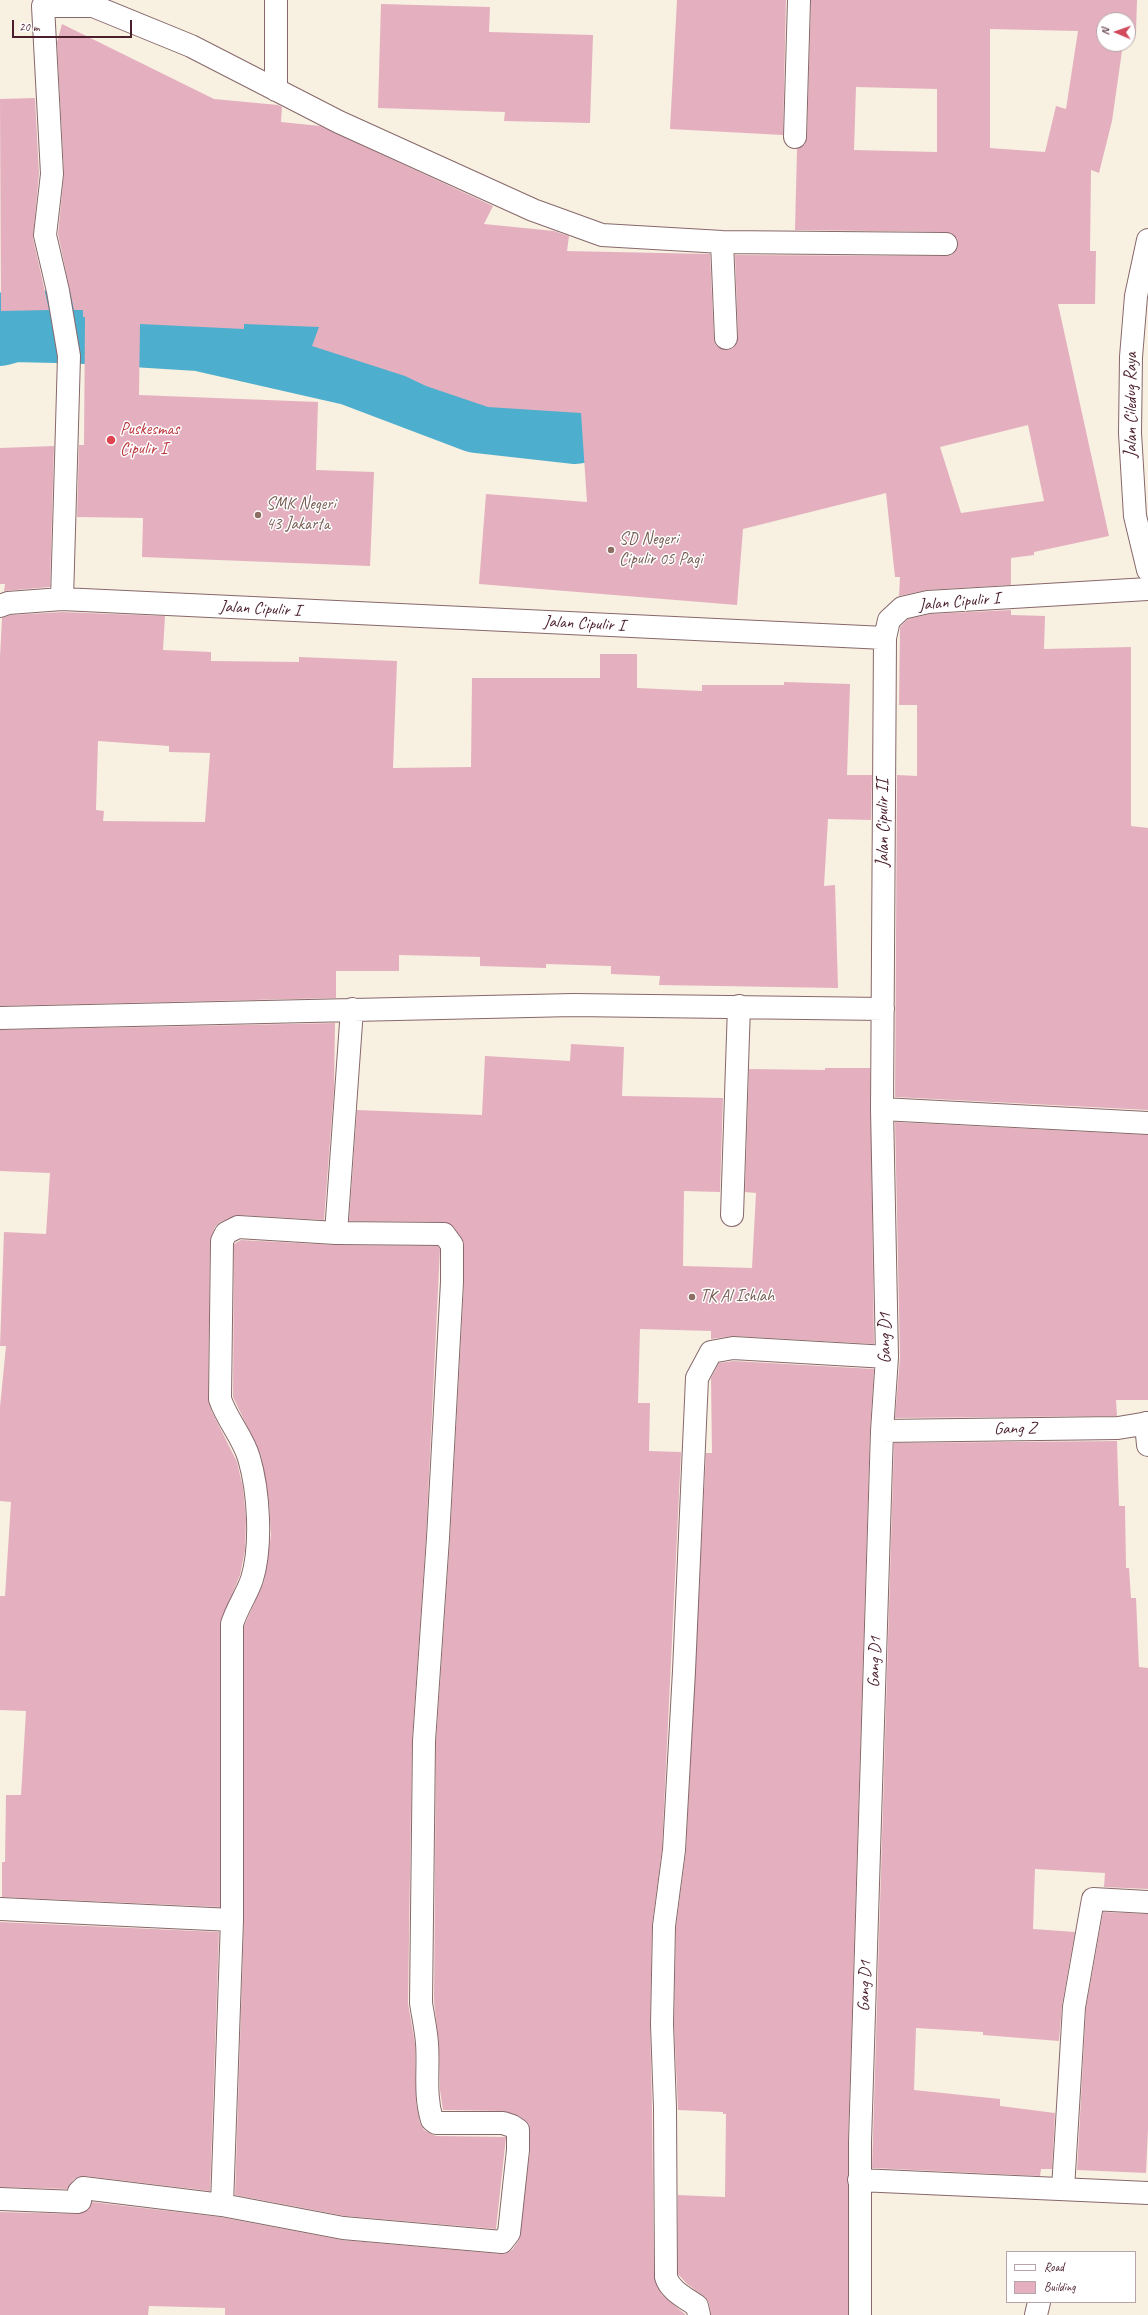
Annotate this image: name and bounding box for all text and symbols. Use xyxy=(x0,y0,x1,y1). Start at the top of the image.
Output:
scale bar xyxy=(14,12,134,38)
north arrow xyxy=(1096,12,1136,52)
text: 20 m xyxy=(19,19,39,35)
text: N xyxy=(1098,28,1112,35)
street label: Jalan Ciledug Raya xyxy=(1122,352,1142,458)
place label: Puskesmas Cipulir I xyxy=(120,420,179,460)
marker: Puskesmas Cipulir I xyxy=(105,434,117,446)
place label: SMK Negeri 43 Jakarta xyxy=(266,495,336,535)
marker: SMK Negeri 43 Jakarta xyxy=(253,510,263,520)
place label: SD Negeri Cipulir 05 Pagi xyxy=(619,530,702,570)
marker: SD Negeri Cipulir 05 Pagi xyxy=(606,545,616,555)
street label: Jalan Cipulir I xyxy=(918,588,1000,616)
street label: Jalan Cipulir I xyxy=(219,597,301,621)
street label: Jalan Cipulir I xyxy=(543,612,625,636)
street label: Jalan Cipulir II xyxy=(874,779,894,867)
place label: TK Al Ishlah xyxy=(700,1287,774,1307)
marker: TK Al Ishlah xyxy=(687,1292,697,1302)
street label: Gang D1 xyxy=(876,1313,896,1363)
street label: Gang Z xyxy=(994,1418,1036,1440)
street label: Gang D1 xyxy=(864,1636,886,1688)
street label: Gang D1 xyxy=(854,1960,876,2012)
legend xyxy=(1006,2251,1136,2303)
text: Road xyxy=(1044,2259,1064,2275)
text: Building xyxy=(1044,2279,1076,2295)

